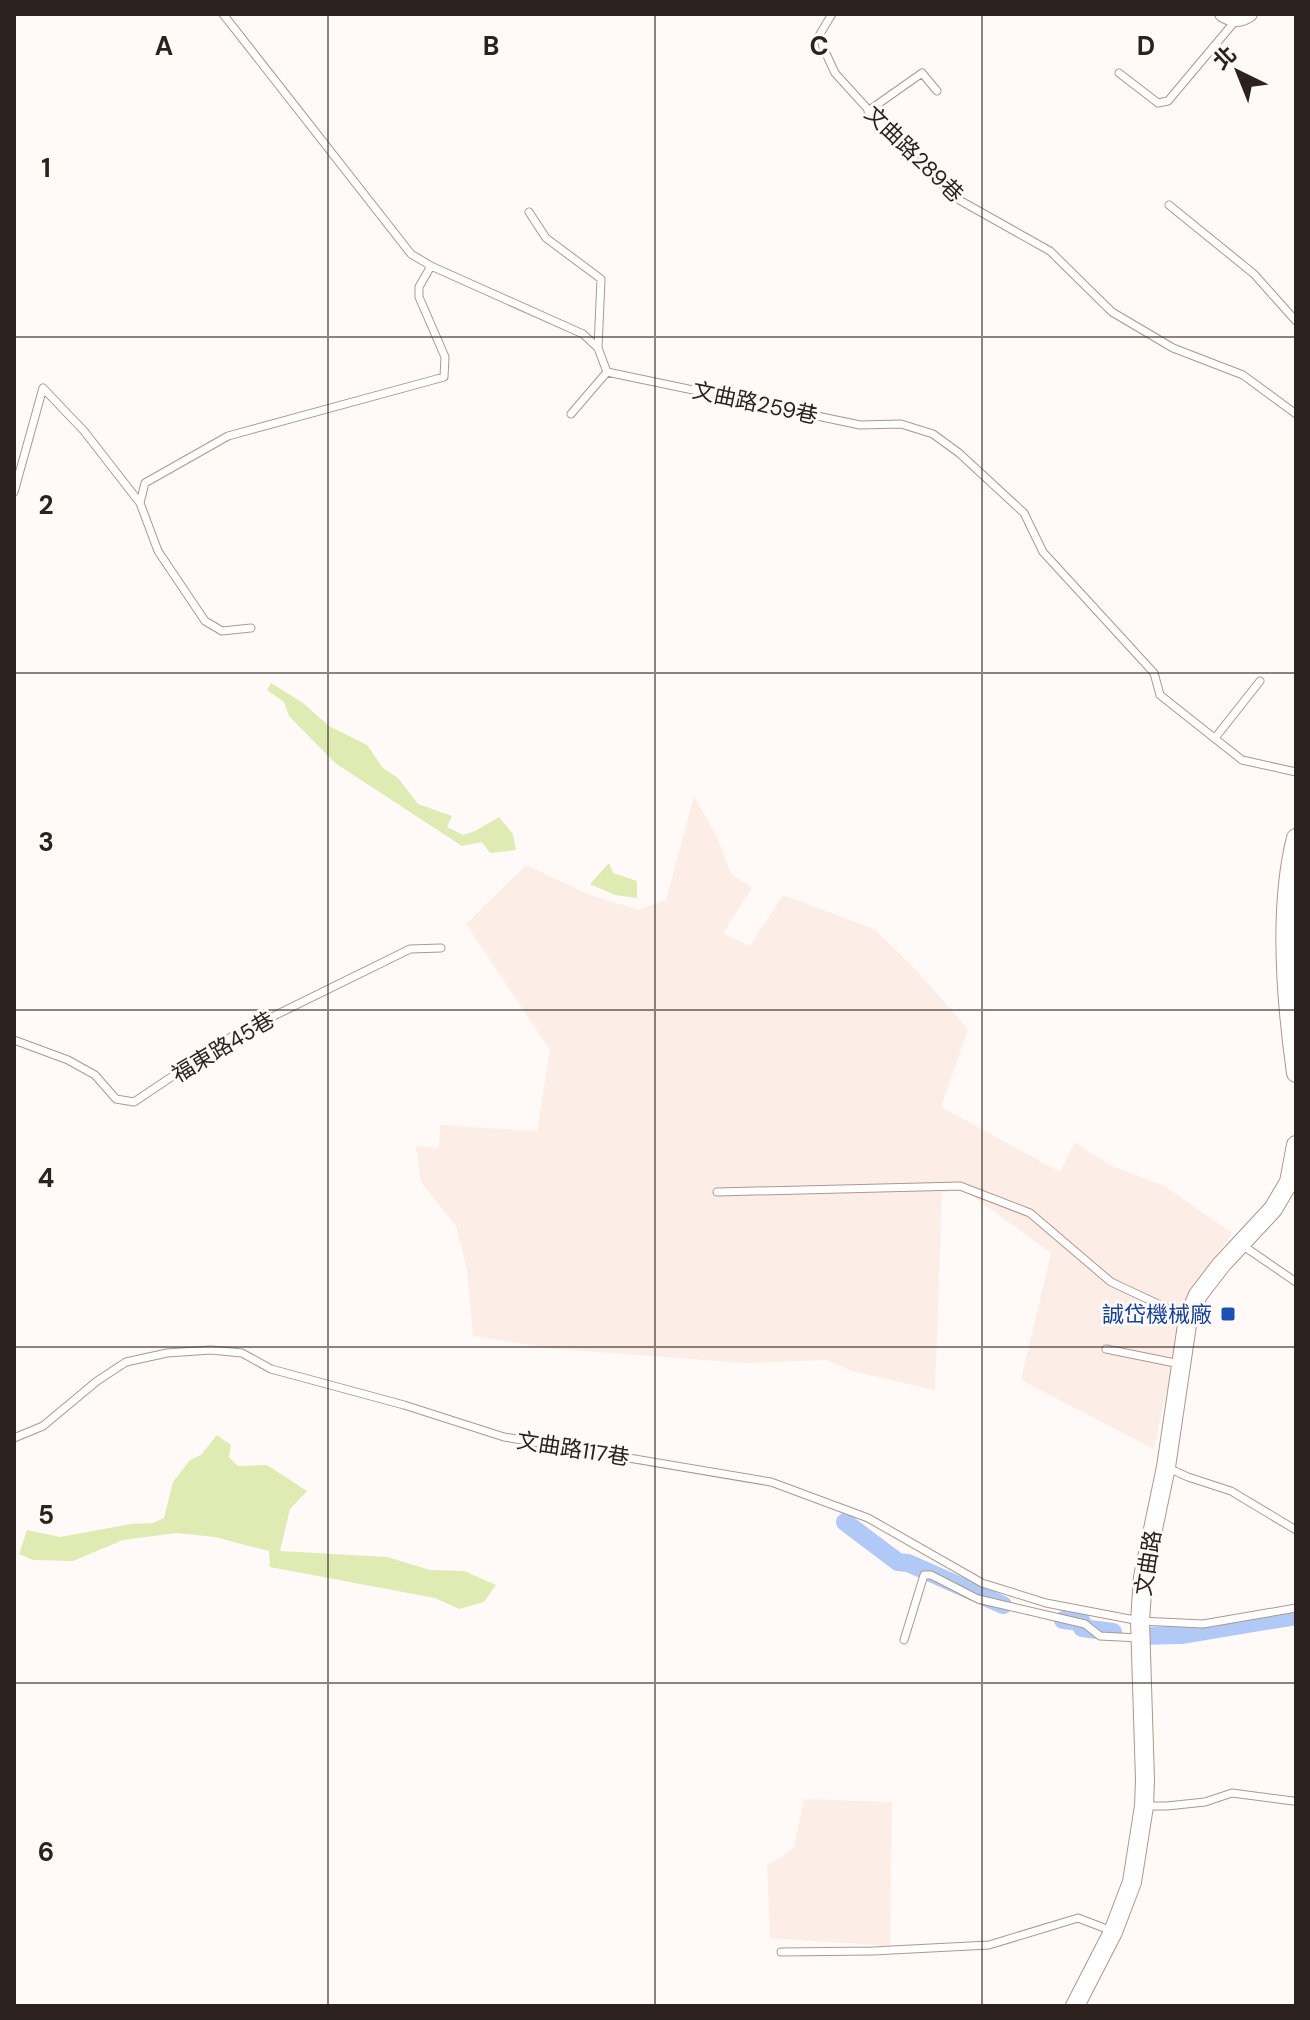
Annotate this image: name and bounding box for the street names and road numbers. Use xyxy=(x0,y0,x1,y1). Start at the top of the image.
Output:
street label: 文曲路289巷 xyxy=(858,100,970,208)
street label: 文曲路259巷 xyxy=(690,376,820,430)
street label: 福東路45巷 xyxy=(166,1005,280,1089)
street label: 文曲路117巷 xyxy=(515,1426,631,1472)
street label: 文曲路 xyxy=(1129,1528,1167,1598)

